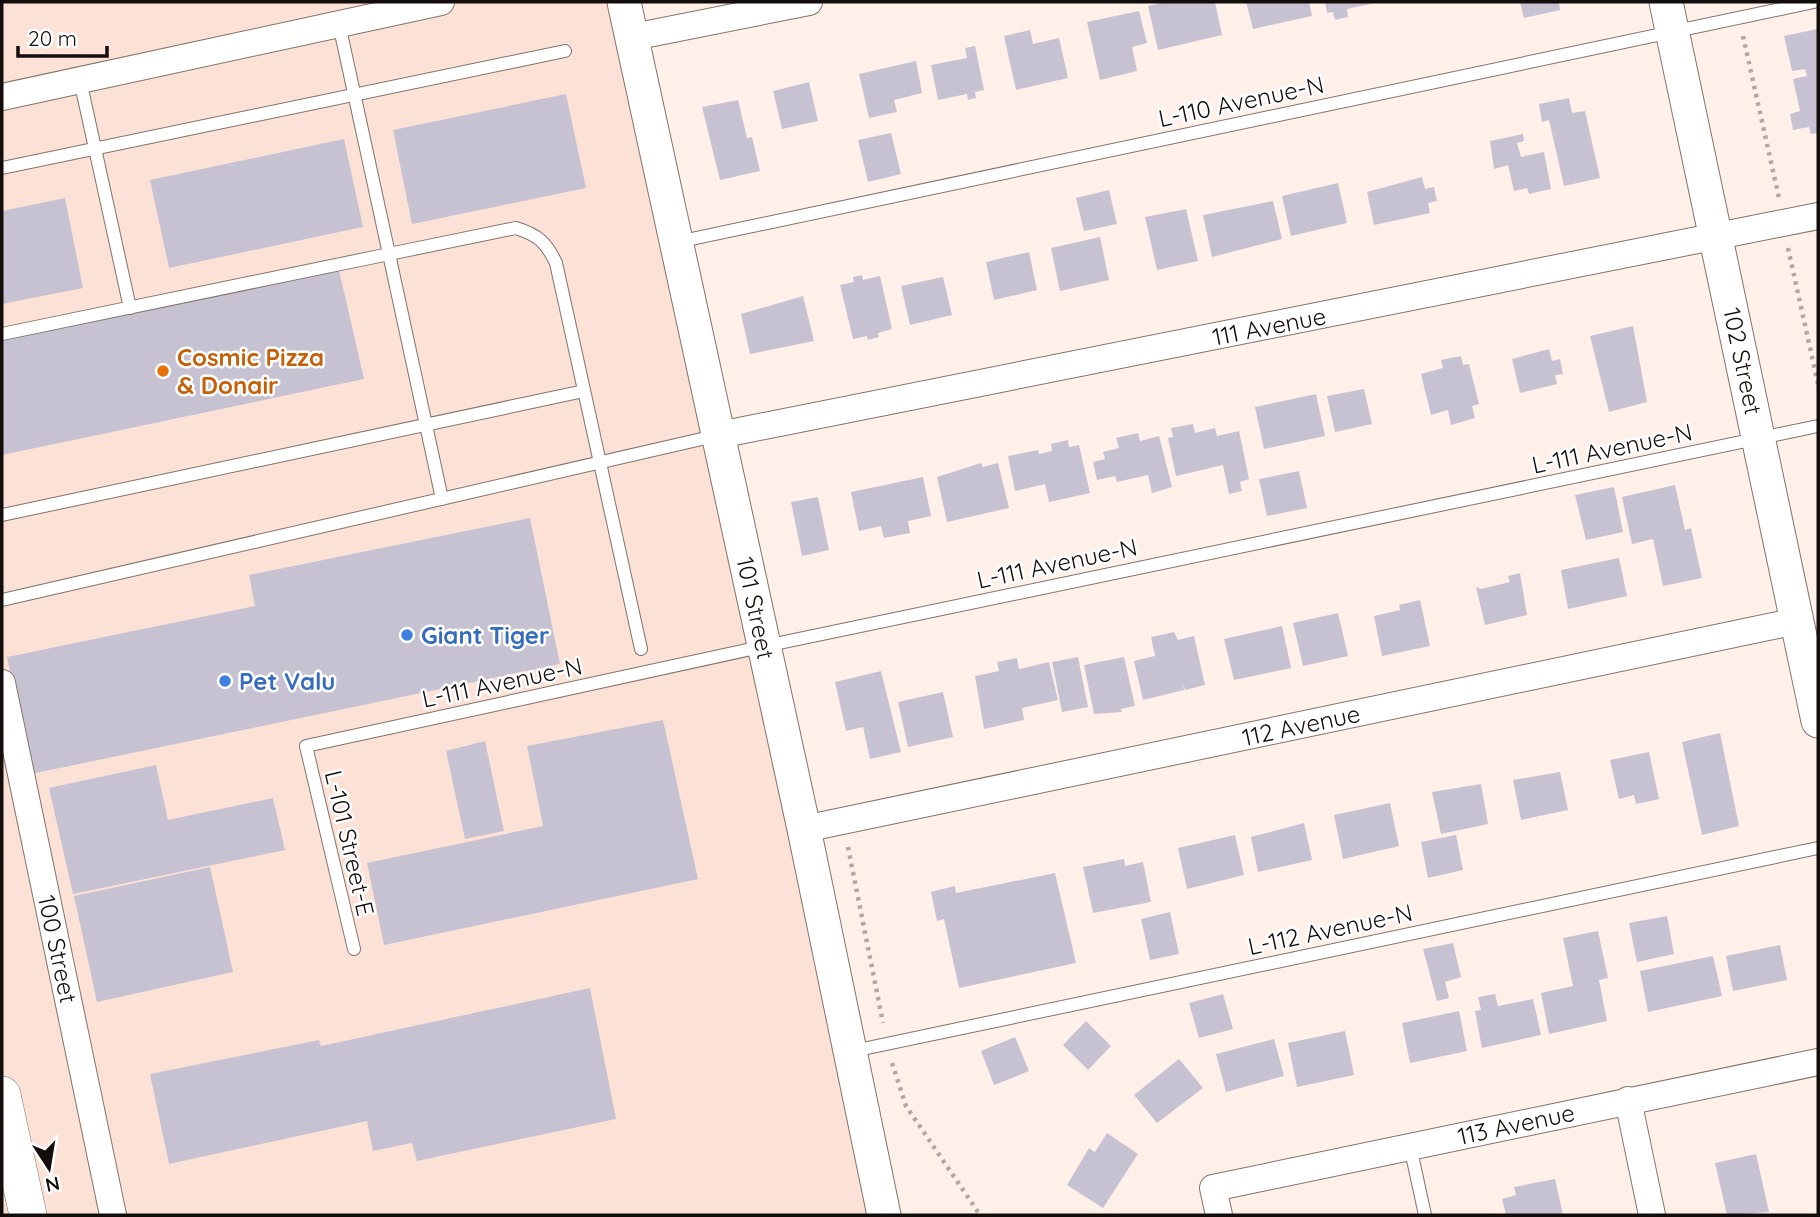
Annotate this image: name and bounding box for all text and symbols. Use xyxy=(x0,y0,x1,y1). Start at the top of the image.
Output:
scale bar xyxy=(18,14,107,58)
text: 20 m xyxy=(28,25,77,51)
street label: L-110 Avenue-N xyxy=(1155,69,1327,133)
street label: 111 Avenue xyxy=(1210,300,1328,352)
street label: 102 Street xyxy=(1717,305,1769,417)
place label: Cosmic Pizza & Donair xyxy=(177,342,324,400)
marker: Cosmic Pizza & Donair xyxy=(155,363,171,379)
street label: L-111 Avenue-N xyxy=(1529,416,1695,480)
street label: L-111 Avenue-N xyxy=(974,531,1140,595)
street label: 101 Street xyxy=(730,554,782,662)
place label: Giant Tiger xyxy=(421,620,549,650)
marker: Giant Tiger xyxy=(399,627,415,643)
street label: L-111 Avenue-N xyxy=(419,650,585,714)
place label: Pet Valu xyxy=(239,666,335,696)
marker: Pet Valu xyxy=(217,673,233,689)
street label: 112 Avenue xyxy=(1239,698,1363,752)
street label: L-101 Street-E xyxy=(319,767,381,919)
street label: 100 Street xyxy=(32,892,84,1006)
street label: L-112 Avenue-N xyxy=(1245,897,1415,961)
street label: 113 Avenue xyxy=(1455,1097,1577,1151)
north arrow xyxy=(14,1133,84,1203)
text: N xyxy=(43,1171,62,1198)

